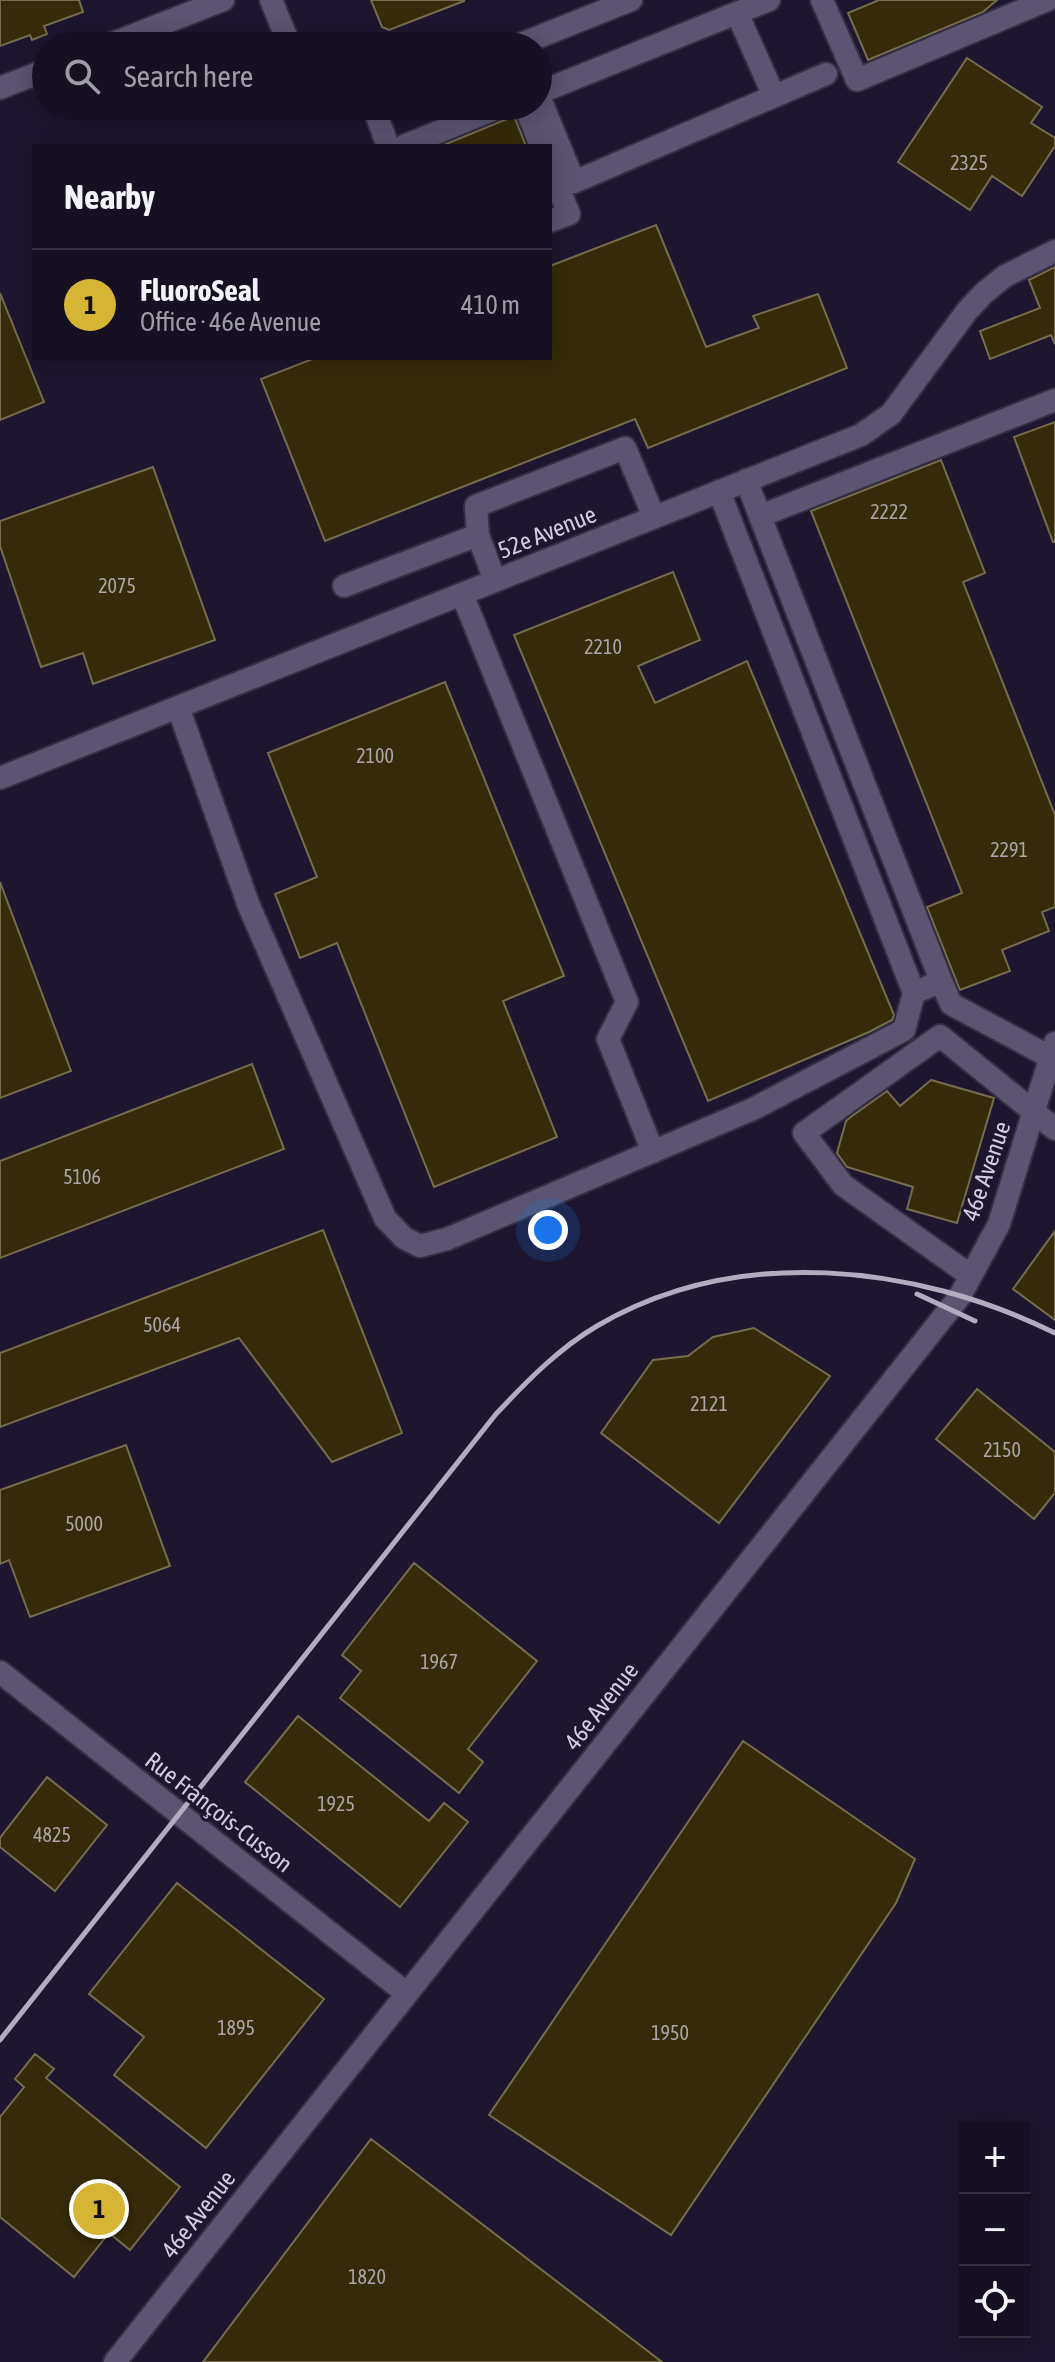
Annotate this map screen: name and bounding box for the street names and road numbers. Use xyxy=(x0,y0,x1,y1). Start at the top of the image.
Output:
street label: 52e Avenue xyxy=(494,500,600,564)
street label: 46e Avenue xyxy=(956,1118,1016,1224)
street label: 46e Avenue xyxy=(559,1657,643,1755)
street label: Rue François-Cusson xyxy=(140,1746,298,1878)
street label: 46e Avenue xyxy=(156,2165,240,2263)

